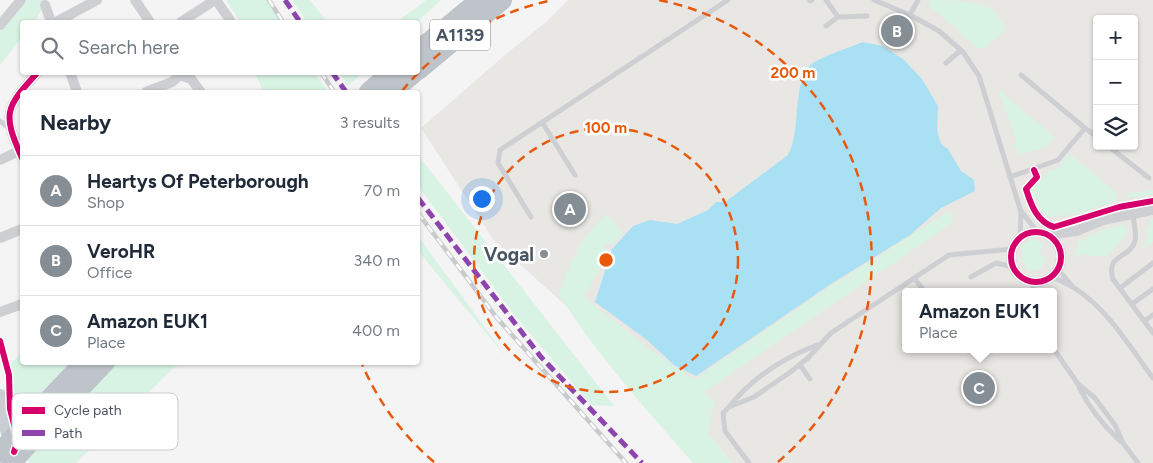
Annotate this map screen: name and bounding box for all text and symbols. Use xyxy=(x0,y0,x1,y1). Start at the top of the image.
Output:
pin: B xyxy=(881,12,913,50)
map controls xyxy=(1093,15,1138,150)
button: + xyxy=(1093,15,1138,60)
search box xyxy=(20,20,420,75)
road number: A1139 xyxy=(430,20,490,50)
icon: search xyxy=(38,34,66,62)
text: Search here xyxy=(78,36,180,59)
button: − xyxy=(1093,60,1138,105)
text: 200 m xyxy=(771,64,815,82)
button: layers xyxy=(1093,105,1138,150)
text: Nearby xyxy=(40,110,111,135)
text: 3 results xyxy=(340,113,400,132)
text: 100 m xyxy=(585,119,627,137)
text: Heartys Of Peterborough xyxy=(87,170,309,193)
text: A xyxy=(50,181,62,200)
text: 70 m xyxy=(364,181,400,200)
your location xyxy=(469,186,495,212)
pin: A xyxy=(554,190,586,228)
text: Shop xyxy=(87,193,125,212)
text: VeroHR xyxy=(87,240,155,263)
place label: Vogal xyxy=(484,243,534,266)
marker: Vogal xyxy=(538,248,550,260)
text: B xyxy=(51,251,61,270)
text: 340 m xyxy=(354,251,400,270)
centre of rings xyxy=(597,251,615,269)
text: Office xyxy=(87,263,132,282)
popup xyxy=(902,288,1057,353)
text: Amazon EUK1 xyxy=(919,300,1040,323)
text: Amazon EUK1 xyxy=(87,310,208,333)
text: C xyxy=(50,321,62,340)
text: 400 m xyxy=(352,321,400,340)
text: Place xyxy=(919,323,957,342)
text: Place xyxy=(87,333,125,352)
pin: C xyxy=(963,369,995,407)
legend xyxy=(12,393,178,450)
text: Cycle path xyxy=(54,402,122,419)
text: Path xyxy=(54,425,82,442)

